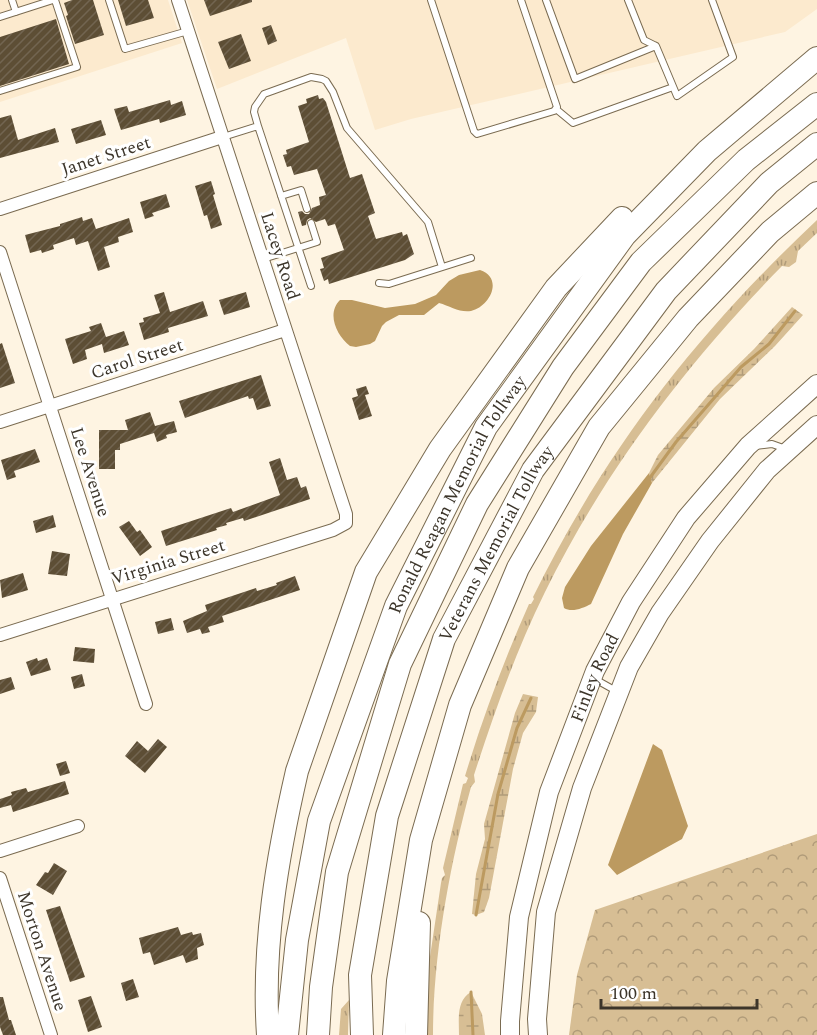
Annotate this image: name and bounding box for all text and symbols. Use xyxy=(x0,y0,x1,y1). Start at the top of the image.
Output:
street label: Janet Street xyxy=(58,129,154,183)
street label: Lacey Road xyxy=(253,208,307,304)
street label: Carol Street xyxy=(87,331,187,387)
street label: Ronald Reagan Memorial Tollway xyxy=(381,369,533,617)
street label: Lee Avenue xyxy=(63,424,117,520)
street label: Veterans Memorial Tollway xyxy=(431,439,561,646)
street label: Virginia Street xyxy=(108,532,228,592)
street label: Finley Road xyxy=(563,628,626,726)
street label: Morton Avenue xyxy=(10,888,74,1014)
scale bar xyxy=(601,972,757,1010)
text: 100 m xyxy=(610,980,657,1007)

